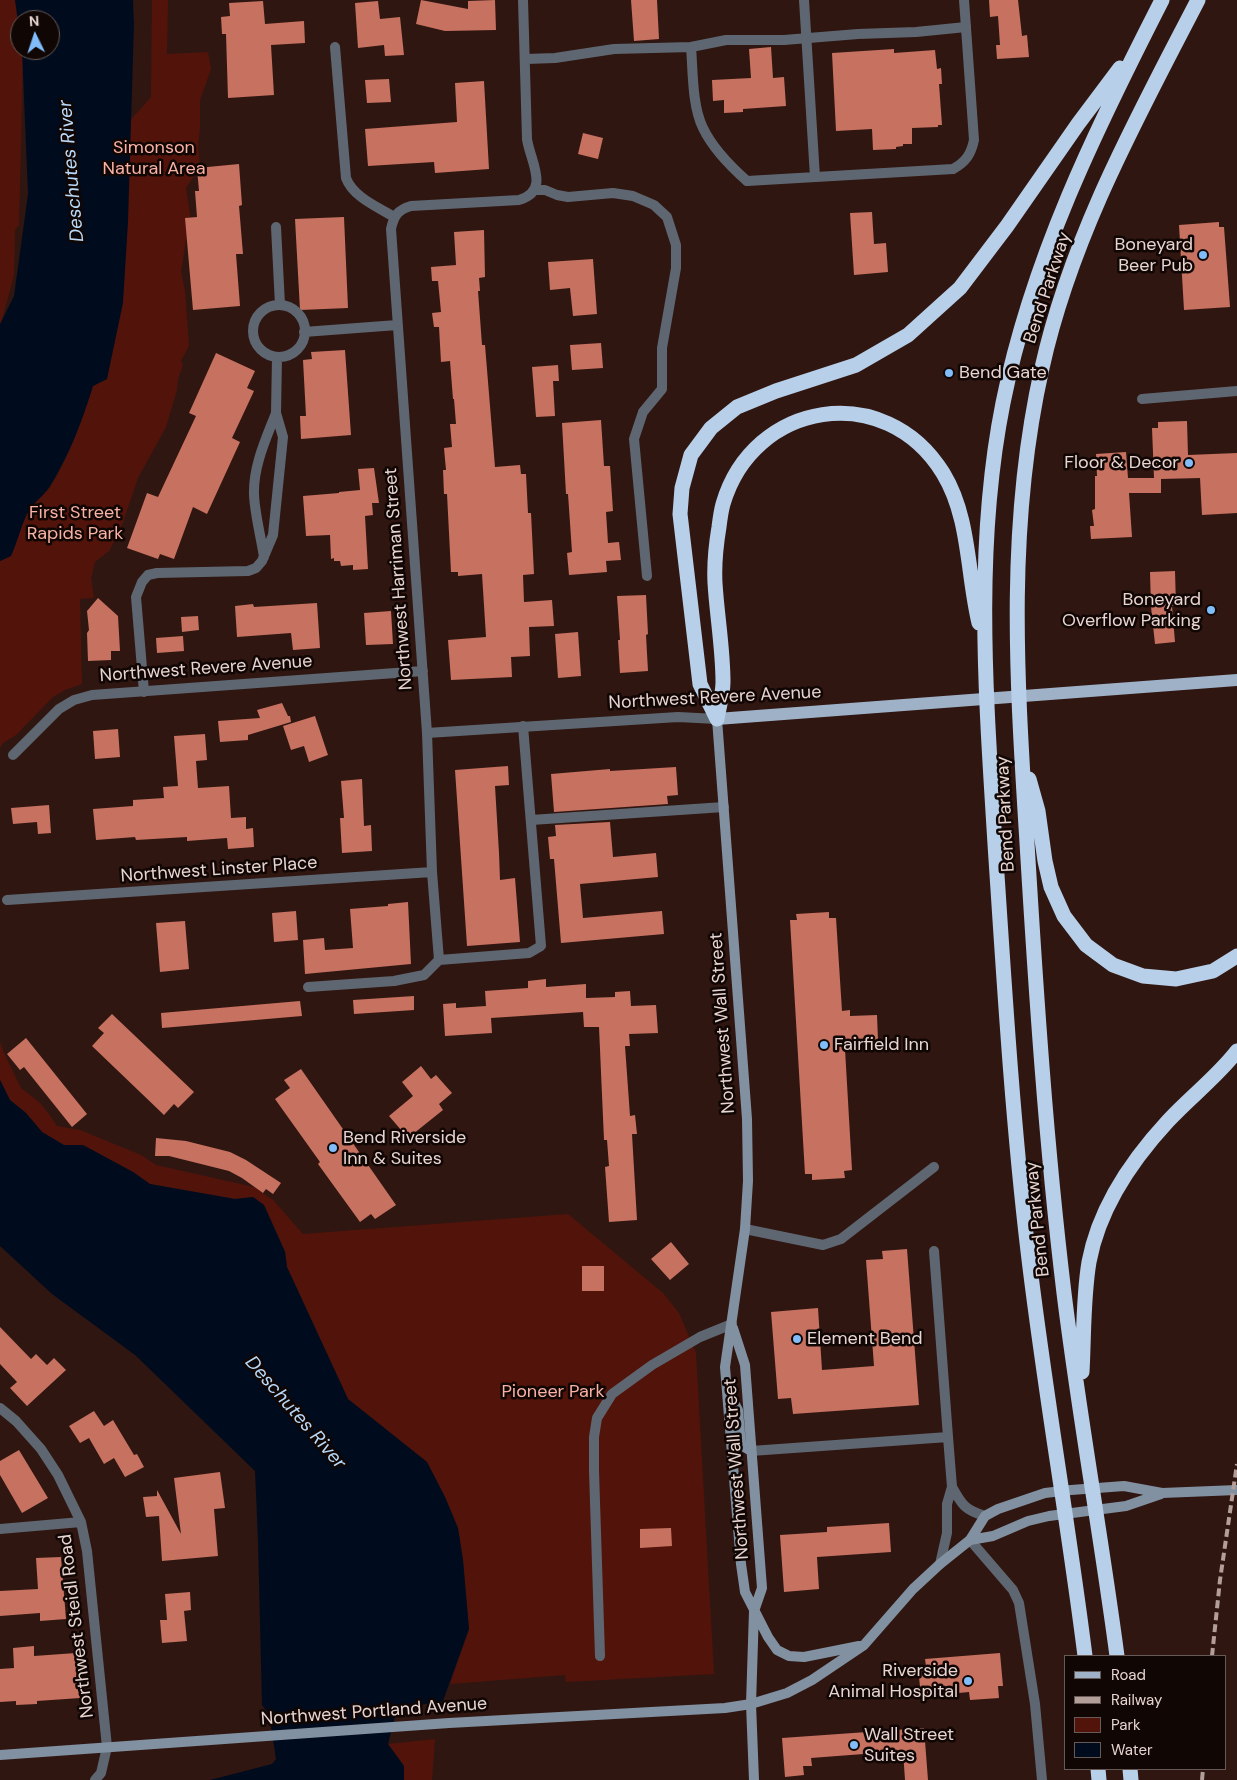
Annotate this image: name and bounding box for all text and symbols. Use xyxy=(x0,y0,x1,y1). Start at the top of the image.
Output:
north arrow xyxy=(10,10,60,60)
text: N xyxy=(28,12,40,30)
water label: Deschutes River xyxy=(54,99,90,243)
park label: Simonson Natural Area xyxy=(103,137,205,180)
street label: Bend Parkway xyxy=(1020,230,1076,346)
place label: Boneyard Beer Pub xyxy=(1114,234,1193,276)
marker: Boneyard Beer Pub xyxy=(1197,249,1209,261)
place label: Bend Gate xyxy=(959,362,1047,384)
marker: Bend Gate xyxy=(943,367,955,379)
place label: Floor & Decor xyxy=(1064,452,1179,474)
marker: Floor & Decor xyxy=(1183,457,1195,469)
street label: Northwest Harriman Street xyxy=(380,467,418,691)
park label: First Street Rapids Park xyxy=(27,502,123,544)
place label: Boneyard Overflow Parking xyxy=(1062,589,1201,632)
marker: Boneyard Overflow Parking xyxy=(1205,604,1217,616)
street label: Northwest Revere Avenue xyxy=(99,651,313,687)
street label: Northwest Revere Avenue xyxy=(608,682,822,714)
street label: Bend Parkway xyxy=(992,756,1020,872)
street label: Northwest Linster Place xyxy=(120,852,318,888)
street label: Northwest Wall Street xyxy=(706,932,740,1114)
place label: Fairfield Inn xyxy=(834,1034,929,1056)
marker: Fairfield Inn xyxy=(818,1039,830,1051)
place label: Bend Riverside Inn & Suites xyxy=(343,1127,466,1170)
marker: Bend Riverside Inn & Suites xyxy=(327,1142,339,1154)
street label: Bend Parkway xyxy=(1021,1160,1055,1278)
place label: Element Bend xyxy=(807,1328,923,1350)
marker: Element Bend xyxy=(791,1333,803,1345)
water label: Deschutes River xyxy=(240,1352,350,1474)
street label: Northwest Wall Street xyxy=(720,1378,754,1560)
park label: Pioneer Park xyxy=(501,1381,605,1403)
street label: Northwest Steidl Road xyxy=(55,1533,99,1719)
legend xyxy=(1064,1655,1227,1770)
place label: Riverside Animal Hospital xyxy=(828,1660,958,1702)
text: Road xyxy=(1111,1665,1146,1685)
marker: Riverside Animal Hospital xyxy=(962,1675,974,1687)
text: Railway xyxy=(1111,1690,1162,1710)
street label: Northwest Portland Avenue xyxy=(260,1693,488,1731)
text: Park xyxy=(1111,1715,1141,1735)
place label: Wall Street Suites xyxy=(864,1724,954,1766)
marker: Wall Street Suites xyxy=(848,1739,860,1751)
text: Water xyxy=(1111,1740,1152,1760)

